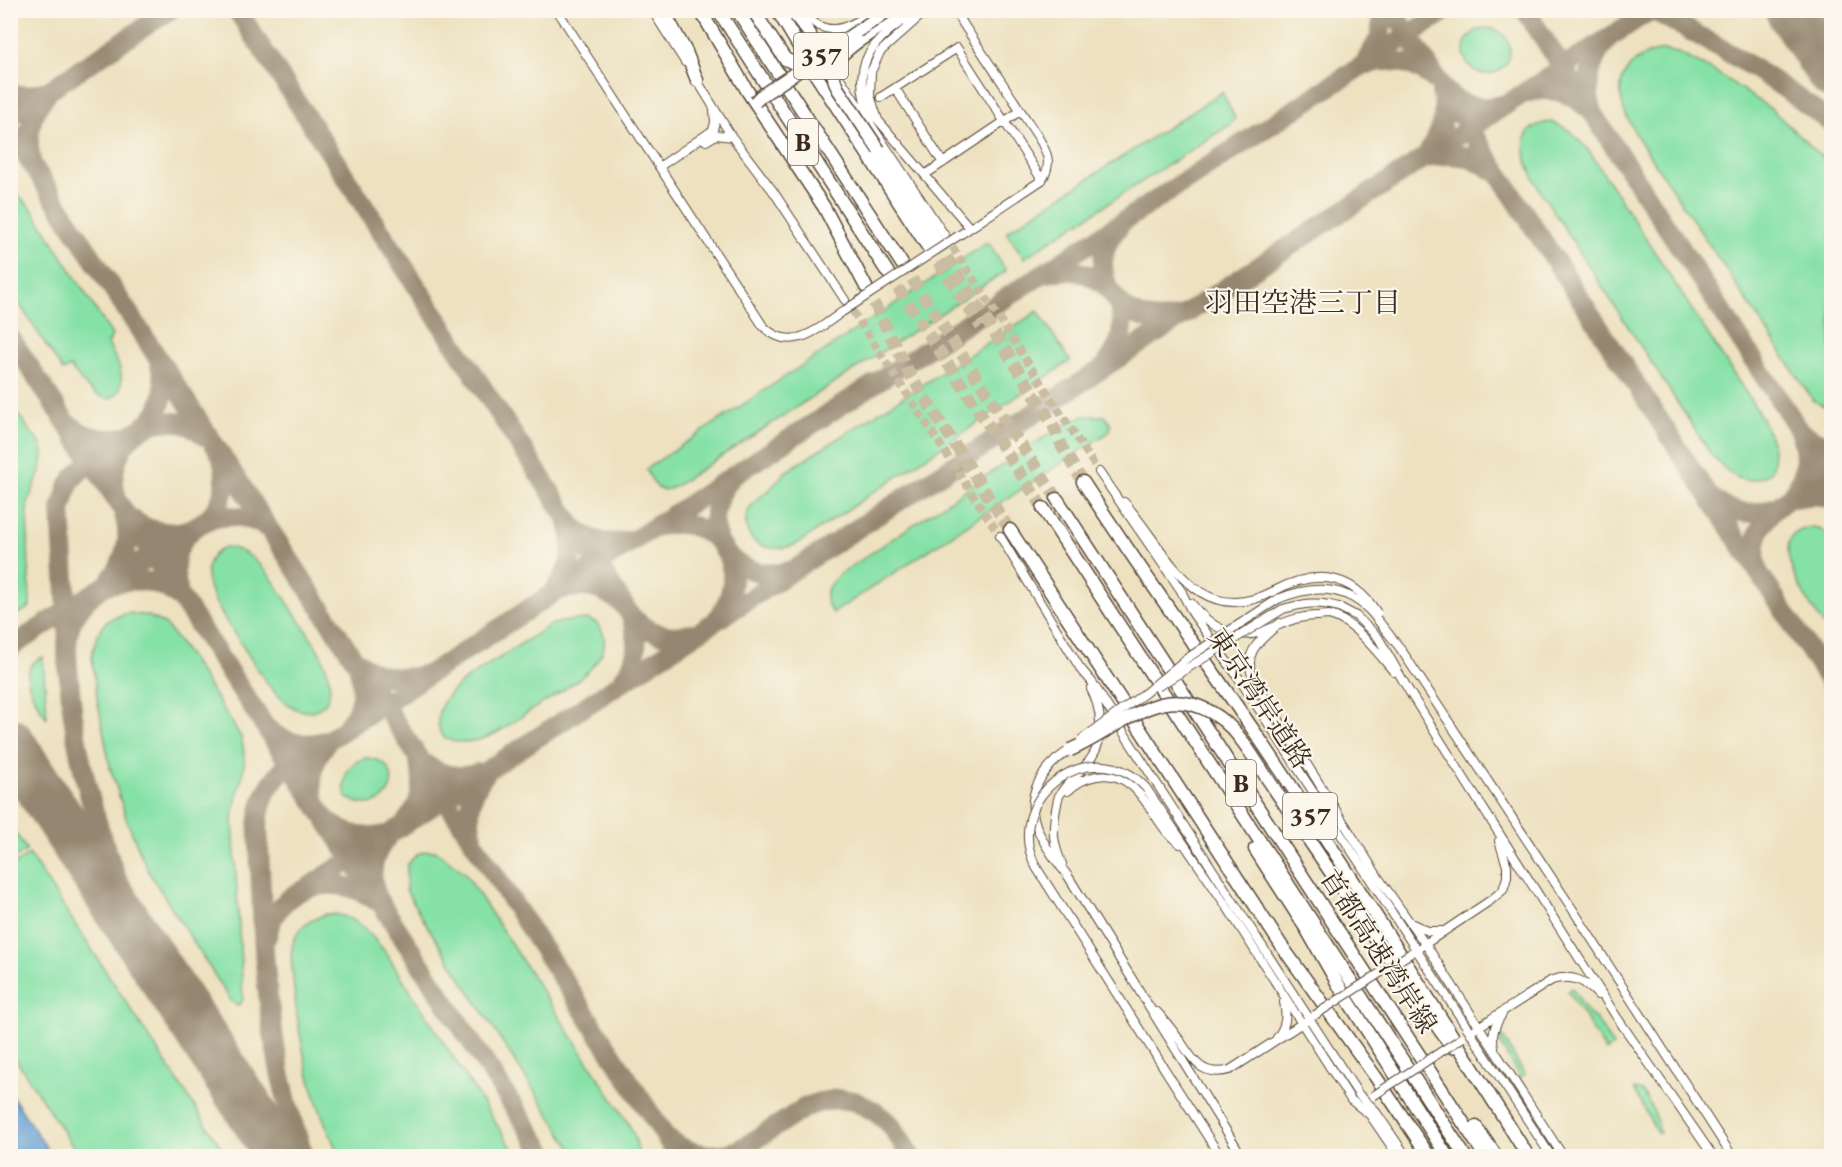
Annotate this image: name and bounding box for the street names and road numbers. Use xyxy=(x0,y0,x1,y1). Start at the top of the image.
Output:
road number: 357 xyxy=(794,33,848,79)
road number: B xyxy=(788,119,818,165)
street label: 東京湾岸道路 xyxy=(1200,621,1320,775)
road number: B xyxy=(1226,760,1256,806)
road number: 357 xyxy=(1283,793,1337,839)
street label: 首都高速湾岸線 xyxy=(1313,862,1445,1040)

